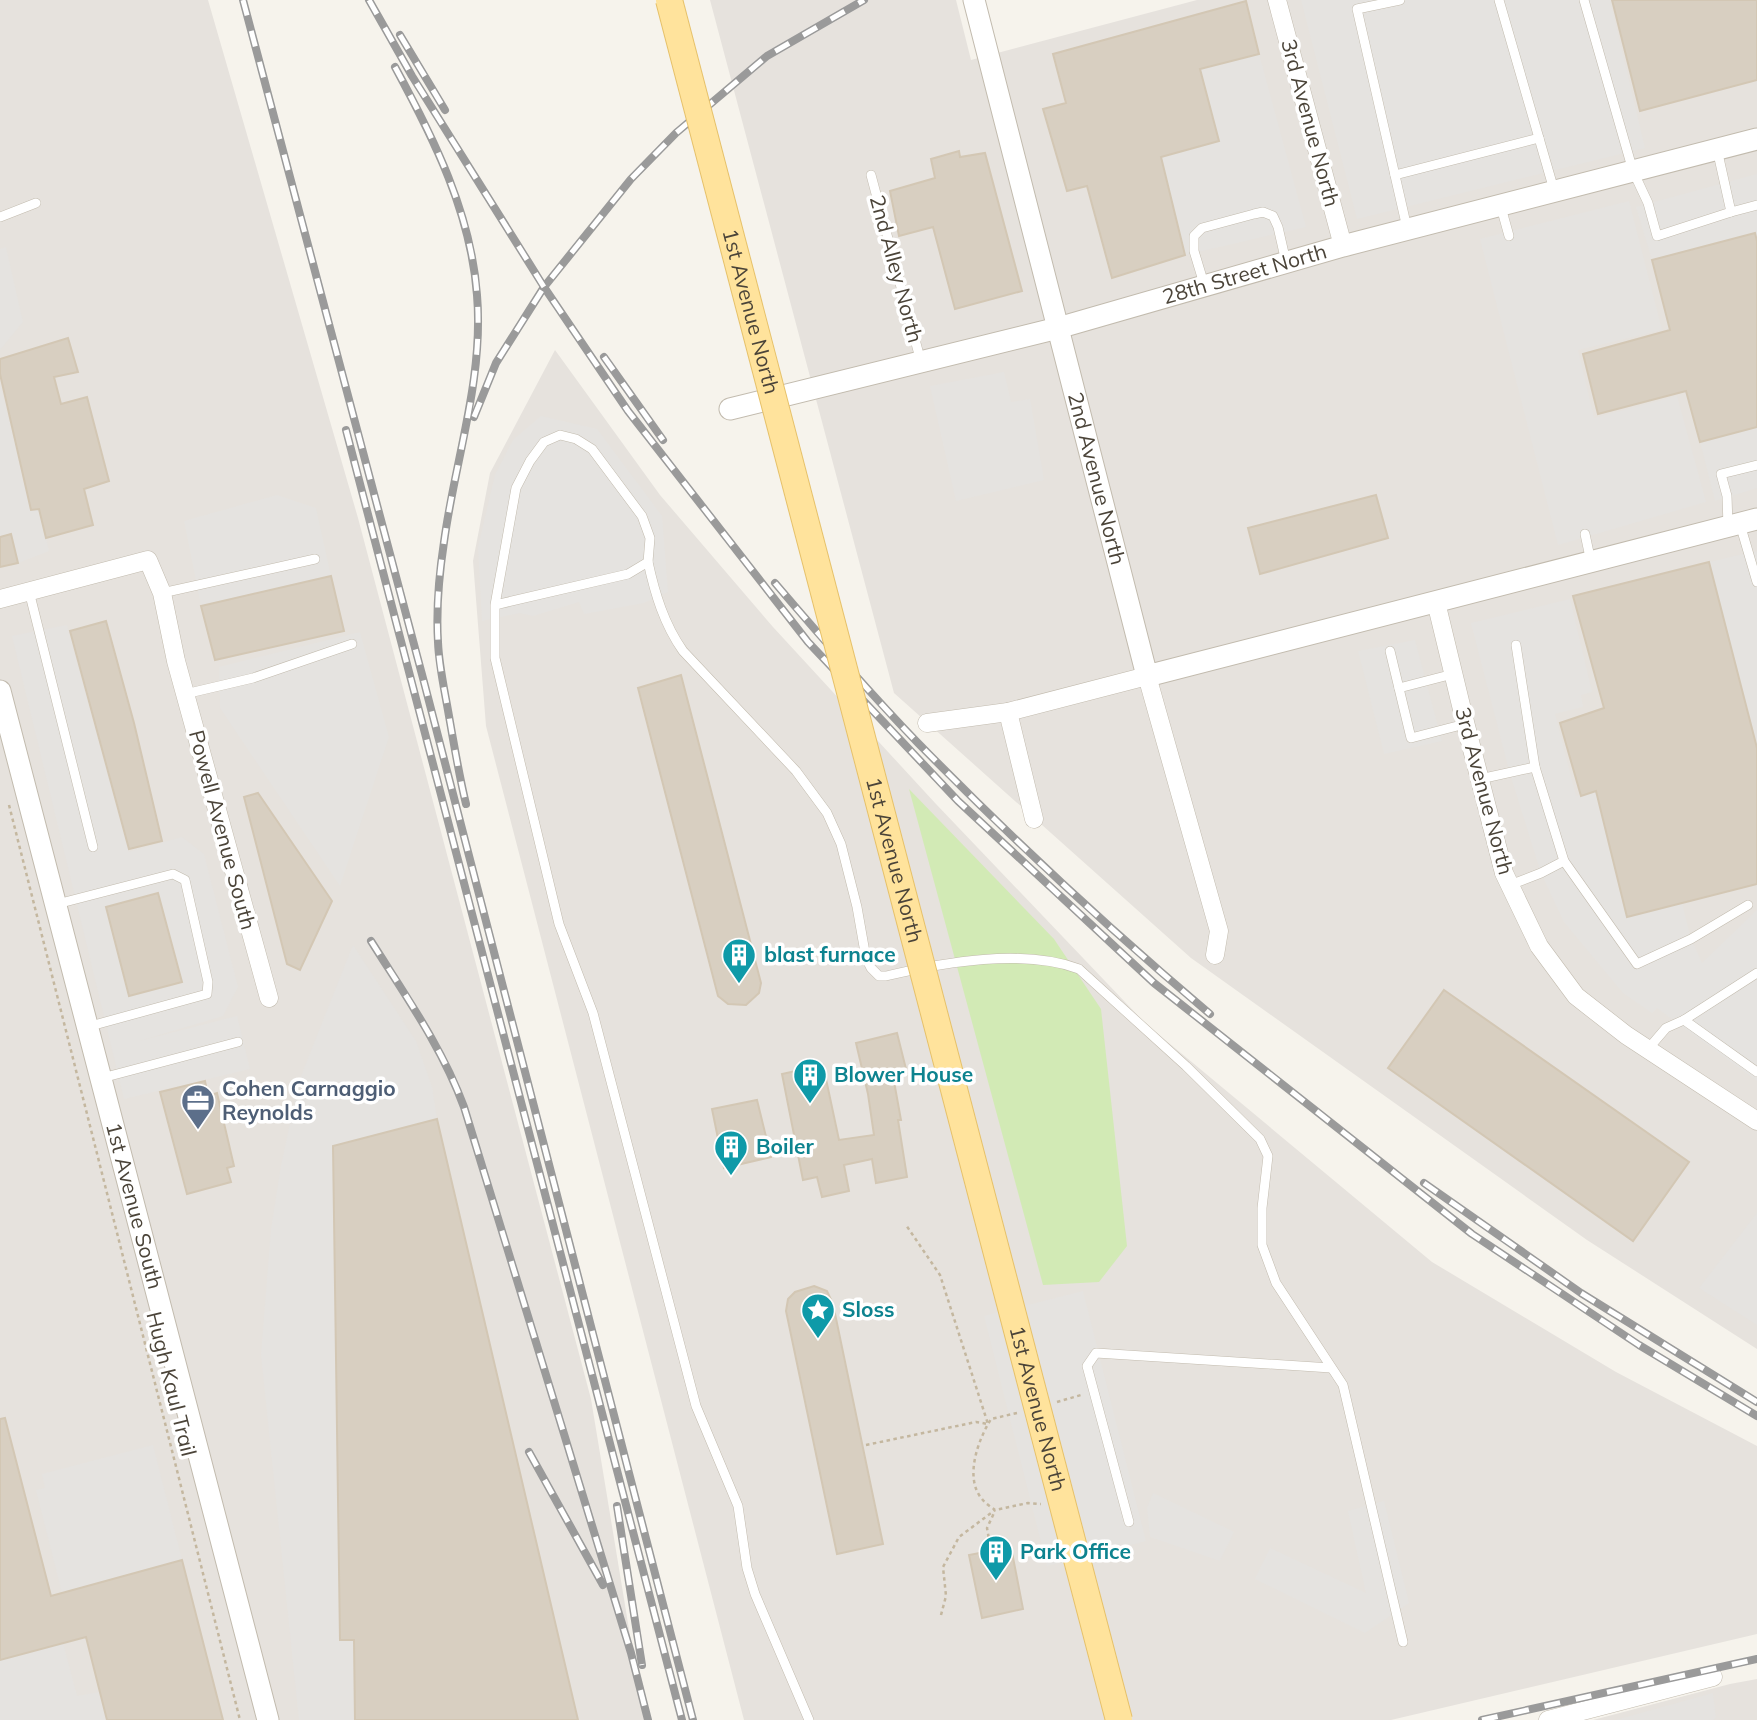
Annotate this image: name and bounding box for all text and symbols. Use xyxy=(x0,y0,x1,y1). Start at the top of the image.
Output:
street label: 3rd Avenue North xyxy=(1276,36,1346,209)
street label: 2nd Alley North xyxy=(865,192,929,345)
street label: 1st Avenue North xyxy=(717,226,786,397)
street label: 28th Street North xyxy=(1159,237,1329,309)
street label: 2nd Avenue North xyxy=(1063,389,1132,567)
street label: 3rd Avenue North xyxy=(1450,704,1520,877)
street label: Powell Avenue South xyxy=(184,727,262,932)
street label: 1st Avenue North xyxy=(861,774,929,945)
building icon: blast furnace xyxy=(720,936,758,985)
place label: blast furnace xyxy=(764,941,896,967)
building icon: Blower House xyxy=(791,1056,829,1105)
place label: Blower House xyxy=(834,1061,973,1087)
place label: Cohen Carnaggio Reynolds xyxy=(222,1075,396,1125)
office icon: Cohen Carnaggio Reynolds xyxy=(179,1082,217,1131)
street label: 1st Avenue South xyxy=(101,1119,169,1292)
building icon: Boiler xyxy=(712,1128,750,1177)
place label: Boiler xyxy=(756,1133,814,1159)
place icon: Sloss xyxy=(799,1291,837,1340)
place label: Sloss xyxy=(842,1296,895,1322)
street label: Hugh Kaul Trail xyxy=(141,1309,203,1459)
street label: 1st Avenue North xyxy=(1004,1323,1073,1494)
building icon: Park Office xyxy=(977,1533,1015,1582)
place label: Park Office xyxy=(1020,1538,1131,1564)

